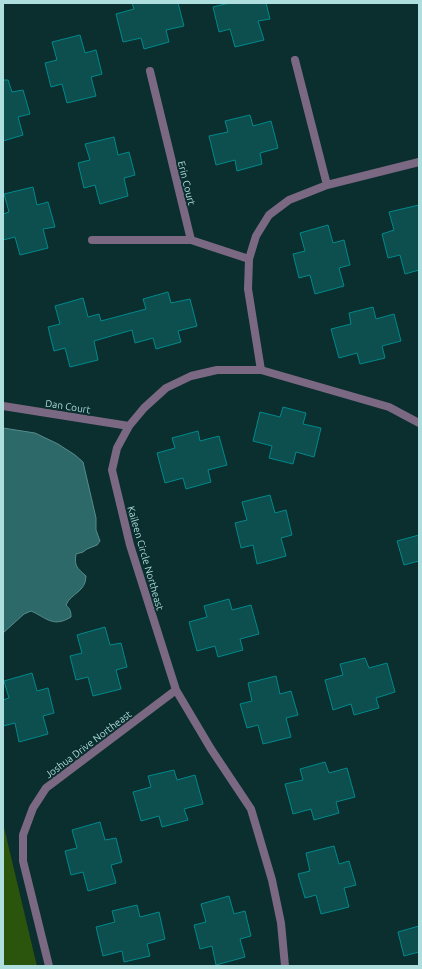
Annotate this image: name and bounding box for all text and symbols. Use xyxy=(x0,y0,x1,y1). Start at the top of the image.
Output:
street label: Erin Court xyxy=(176,160,197,206)
street label: Dan Court xyxy=(45,397,91,416)
street label: Kaileen Circle Northeast xyxy=(125,505,166,612)
street label: Joshua Drive Northeast xyxy=(43,708,134,780)

